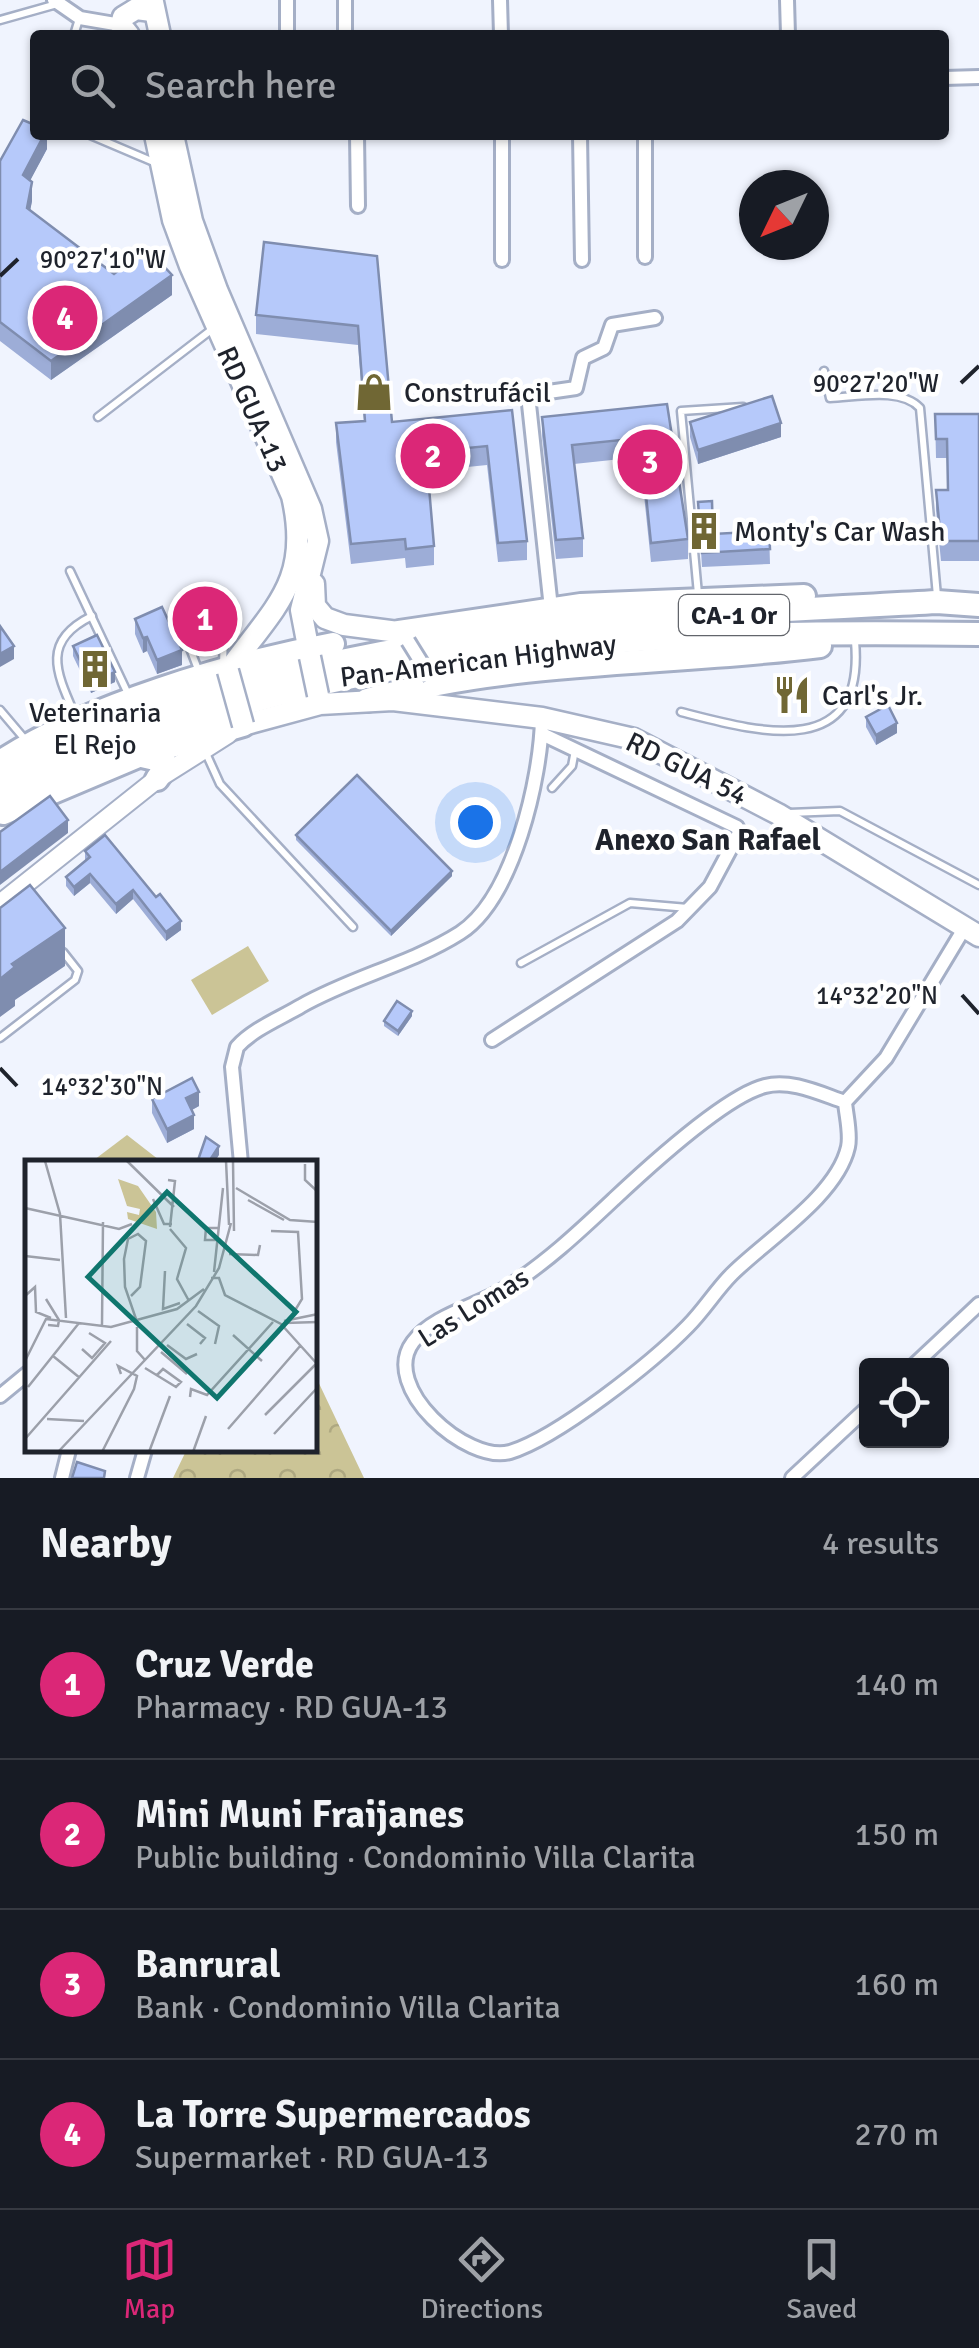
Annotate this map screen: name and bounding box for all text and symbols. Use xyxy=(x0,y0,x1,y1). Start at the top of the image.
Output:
search box xyxy=(30,30,949,140)
icon: search xyxy=(65,58,120,113)
text: Search here xyxy=(145,62,337,109)
north arrow xyxy=(739,170,829,260)
text: 90°27'10"W xyxy=(40,244,166,275)
pin: 4 xyxy=(32,280,98,356)
street label: RD GUA-13 xyxy=(209,341,295,478)
text: 90°27'20"W xyxy=(813,368,939,399)
shop icon: Construfácil xyxy=(353,371,395,413)
place label: Construfácil xyxy=(404,376,551,410)
pin: 2 xyxy=(400,418,466,494)
pin: 3 xyxy=(618,424,682,500)
building icon: Monty's Car Wash xyxy=(683,510,725,552)
place label: Monty's Car Wash xyxy=(734,515,945,549)
pin: 1 xyxy=(172,582,238,656)
road number: CA-1 Or xyxy=(679,595,789,635)
street label: Pan-American Highway xyxy=(338,627,618,695)
building icon: Veterinaria El Rejo xyxy=(74,648,116,690)
restaurant icon: Carl's Jr. xyxy=(771,674,813,716)
place label: Carl's Jr. xyxy=(822,679,923,713)
place label: Veterinaria El Rejo xyxy=(29,696,161,762)
street label: RD GUA 54 xyxy=(620,725,753,813)
your location xyxy=(450,797,501,848)
district label: Anexo San Rafael xyxy=(595,822,821,859)
text: 14°32'20"N xyxy=(816,980,938,1011)
text: 14°32'30"N xyxy=(41,1071,163,1102)
inset map xyxy=(25,1160,318,1453)
street label: Las Lomas xyxy=(412,1261,535,1355)
map controls xyxy=(859,1358,949,1448)
button: locate xyxy=(859,1358,949,1448)
text: Nearby xyxy=(40,1518,172,1569)
text: 4 results xyxy=(822,1524,939,1563)
text: Cruz Verde xyxy=(135,1641,314,1688)
text: 1 xyxy=(64,1665,81,1704)
text: 140 m xyxy=(855,1665,939,1704)
text: Pharmacy · RD GUA-13 xyxy=(135,1688,448,1727)
text: Mini Muni Fraijanes xyxy=(135,1791,464,1838)
text: 2 xyxy=(64,1815,81,1854)
text: 150 m xyxy=(855,1815,939,1854)
text: Public building · Condominio Villa Clarita xyxy=(135,1838,696,1877)
text: Banrural xyxy=(135,1941,281,1988)
text: 3 xyxy=(64,1965,81,2004)
text: 160 m xyxy=(855,1965,939,2004)
text: Bank · Condominio Villa Clarita xyxy=(135,1988,561,2027)
text: La Torre Supermercados xyxy=(135,2091,531,2138)
text: 4 xyxy=(64,2115,81,2154)
text: 270 m xyxy=(855,2115,939,2154)
text: Supermarket · RD GUA-13 xyxy=(135,2138,489,2177)
tab: Map xyxy=(122,2232,177,2326)
tab: Directions xyxy=(421,2232,543,2326)
tab: Saved xyxy=(787,2232,857,2326)

